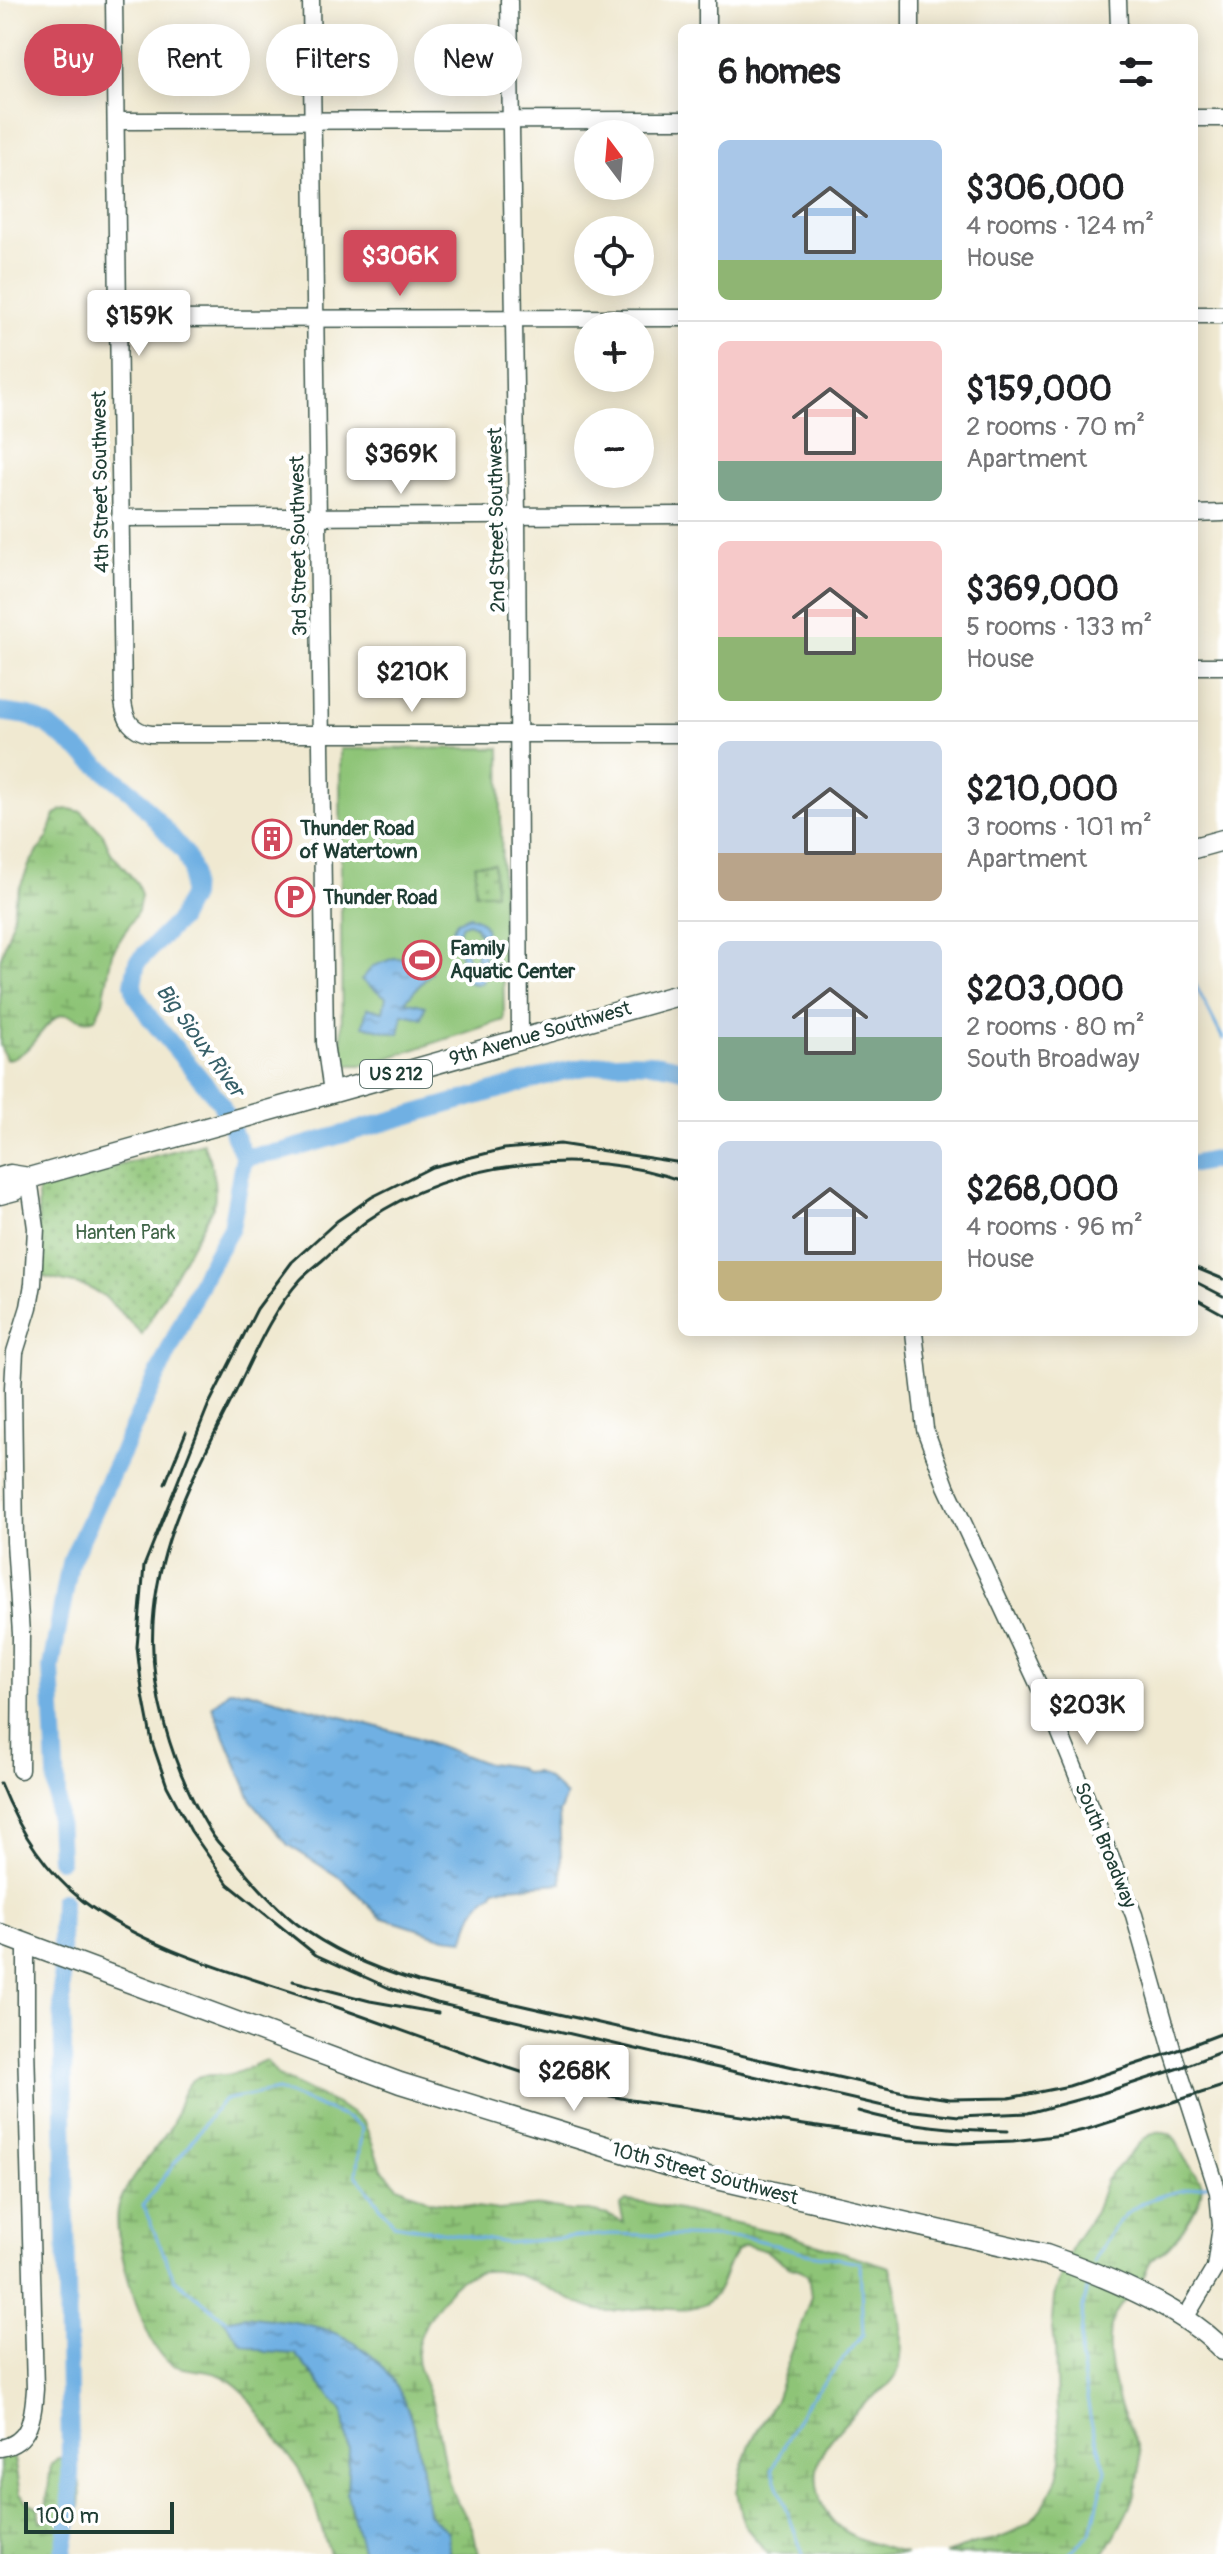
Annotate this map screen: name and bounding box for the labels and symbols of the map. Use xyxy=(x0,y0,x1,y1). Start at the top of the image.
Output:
north arrow xyxy=(574,120,654,200)
pin: $306K xyxy=(344,230,456,298)
pin: $159K xyxy=(83,290,195,358)
street label: 4th Street Southwest xyxy=(86,390,115,573)
street label: 2nd Street Southwest xyxy=(482,426,511,613)
pin: $369K xyxy=(345,428,457,496)
street label: 3rd Street Southwest xyxy=(284,454,313,637)
pin: $210K xyxy=(356,646,468,714)
place label: Thunder Road of Watertown xyxy=(299,816,417,864)
building icon: Thunder Road of Watertown xyxy=(251,818,293,860)
parking icon: Thunder Road xyxy=(274,876,316,918)
place label: Thunder Road xyxy=(322,885,438,910)
place label: Family Aquatic Center xyxy=(450,936,576,984)
sports icon: Family Aquatic Center xyxy=(401,939,443,981)
water label: Big Sioux River xyxy=(150,978,253,1105)
street label: 9th Avenue Southwest xyxy=(446,995,635,1071)
road number: US 212 xyxy=(360,1060,432,1088)
park label: Hanten Park xyxy=(75,1220,176,1245)
pin: $203K xyxy=(1031,1679,1143,1747)
street label: South Broadway xyxy=(1069,1779,1142,1912)
pin: $268K xyxy=(518,2045,630,2113)
street label: 10th Street Southwest xyxy=(609,2137,802,2211)
scale bar xyxy=(24,2498,174,2534)

